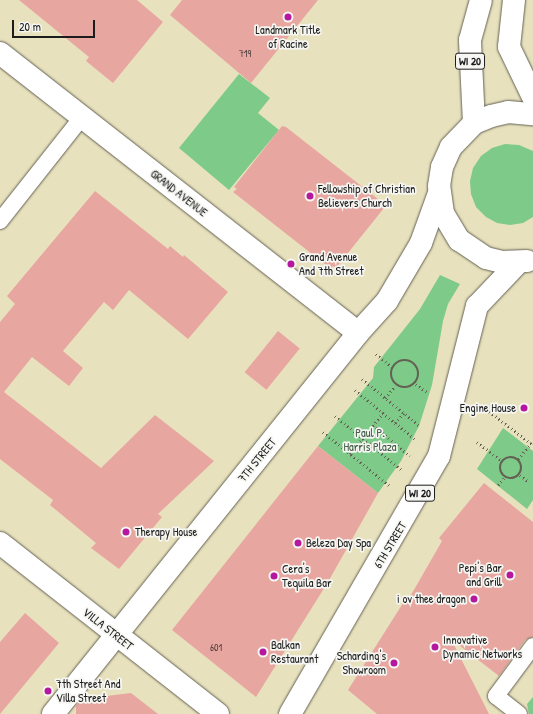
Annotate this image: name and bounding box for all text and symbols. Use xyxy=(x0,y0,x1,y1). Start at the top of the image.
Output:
scale bar xyxy=(14,12,97,38)
marker: Landmark Title of Racine xyxy=(283,12,293,22)
text: 20 m xyxy=(19,18,41,35)
place label: Landmark Title of Racine xyxy=(256,23,320,51)
house number: 719 xyxy=(239,48,251,60)
road number: WI 20 xyxy=(455,52,485,70)
street label: GRAND AVENUE xyxy=(148,166,210,220)
place label: Fellowship of Christian Believers Church xyxy=(318,182,415,210)
marker: Fellowship of Christian Believers Church xyxy=(305,191,315,201)
place label: Grand Avenue And 7th Street xyxy=(299,250,364,278)
marker: Grand Avenue And 7th Street xyxy=(286,259,296,269)
place label: Engine House xyxy=(460,401,516,415)
marker: Engine House xyxy=(519,403,529,413)
park label: Paul P. Harris Plaza xyxy=(343,426,397,454)
street label: 7TH STREET xyxy=(235,435,279,485)
road number: WI 20 xyxy=(405,484,435,502)
street label: 6TH STREET xyxy=(371,519,409,571)
place label: Therapy House xyxy=(135,525,197,539)
marker: Therapy House xyxy=(120,526,132,538)
place label: Beleza Day Spa xyxy=(306,536,371,550)
marker: Beleza Day Spa xyxy=(293,538,303,548)
place label: Pepi's Bar and Grill xyxy=(459,561,502,589)
place label: Cera's Tequila Bar xyxy=(282,562,331,590)
marker: Pepi's Bar and Grill xyxy=(505,570,515,580)
marker: Cera's Tequila Bar xyxy=(269,571,279,581)
place label: i ov thee dragon xyxy=(397,592,466,606)
marker: i ov thee dragon xyxy=(469,594,479,604)
street label: VILLA STREET xyxy=(80,605,136,653)
place label: Innovative Dynamic Networks xyxy=(443,633,522,661)
place label: Balkan Restaurant xyxy=(271,638,318,666)
house number: 601 xyxy=(210,642,222,654)
marker: Innovative Dynamic Networks xyxy=(430,642,440,652)
marker: Balkan Restaurant xyxy=(258,647,268,657)
place label: Scharding's Showroom xyxy=(337,649,386,677)
marker: Scharding's Showroom xyxy=(389,658,399,668)
place label: 7th Street And Villa Street xyxy=(56,677,121,705)
marker: 7th Street And Villa Street xyxy=(43,686,53,696)

